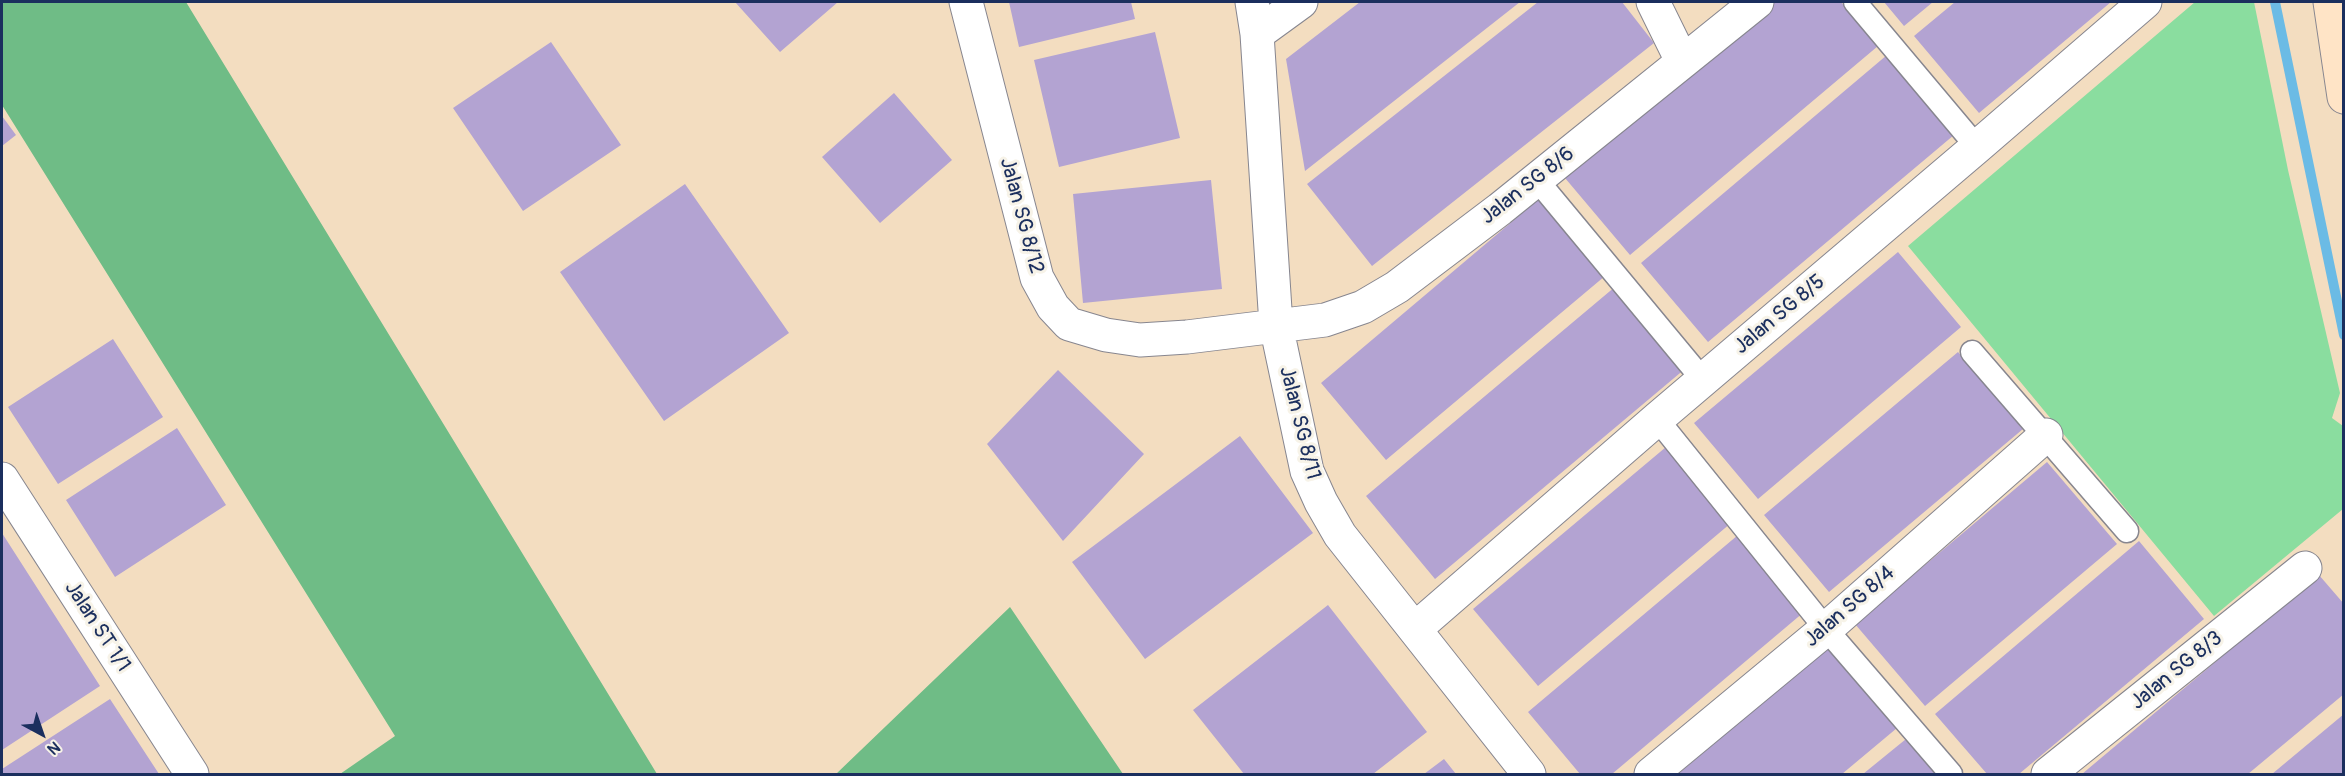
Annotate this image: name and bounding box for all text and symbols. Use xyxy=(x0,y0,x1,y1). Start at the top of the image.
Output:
street label: Jalan SG 8/6 xyxy=(1476,142,1580,230)
street label: Jalan SG 8/12 xyxy=(993,155,1049,277)
street label: Jalan SG 8/5 xyxy=(1730,270,1830,360)
street label: Jalan SG 8/11 xyxy=(1273,364,1325,482)
street label: Jalan SG 8/4 xyxy=(1800,561,1900,653)
street label: Jalan ST 1/1 xyxy=(58,577,136,677)
street label: Jalan SG 8/3 xyxy=(2126,626,2228,716)
north arrow xyxy=(12,704,72,764)
text: N xyxy=(43,737,64,759)

